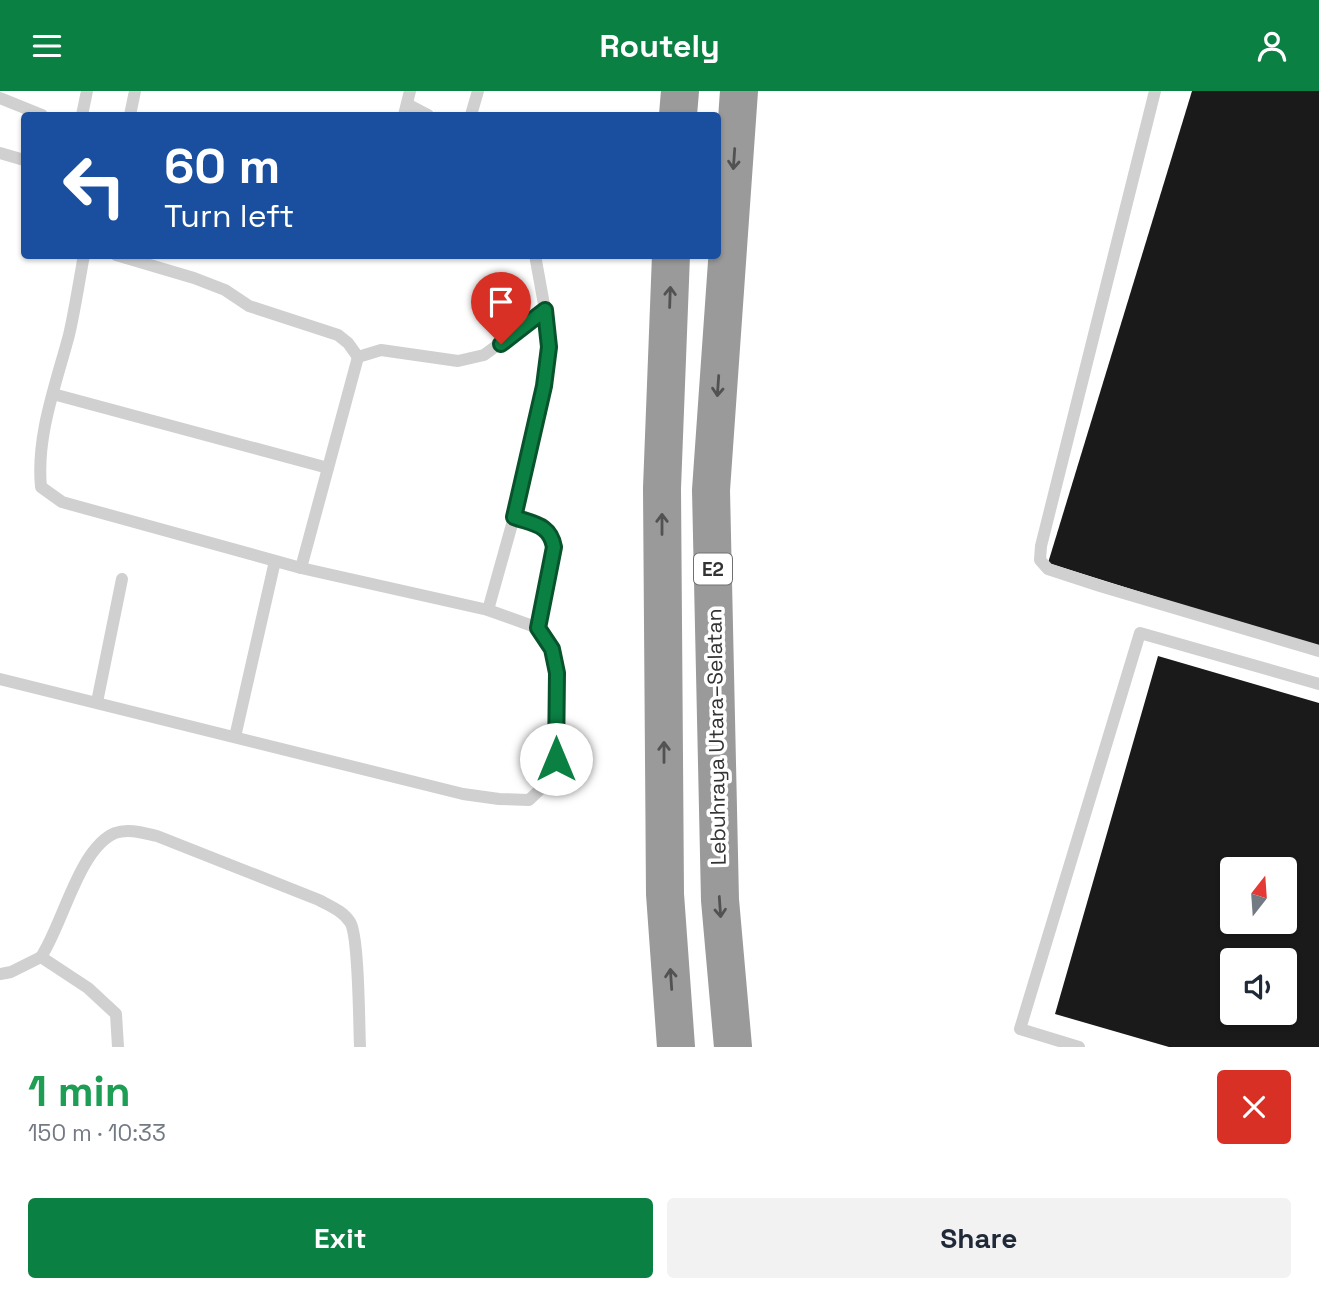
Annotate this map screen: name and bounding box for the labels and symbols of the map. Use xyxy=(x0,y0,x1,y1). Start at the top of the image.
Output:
one-way arrow xyxy=(727,147,740,170)
pin xyxy=(471,272,531,344)
one-way arrow xyxy=(663,286,676,309)
one-way arrow xyxy=(711,374,724,397)
one-way arrow xyxy=(655,513,669,536)
road number: E2 xyxy=(694,554,732,585)
street label: Lebuhraya Utara–Selatan xyxy=(700,608,732,866)
position arrow xyxy=(519,722,593,796)
one-way arrow xyxy=(657,740,671,763)
north arrow xyxy=(1220,857,1297,935)
one-way arrow xyxy=(714,895,727,918)
one-way arrow xyxy=(664,968,677,991)

